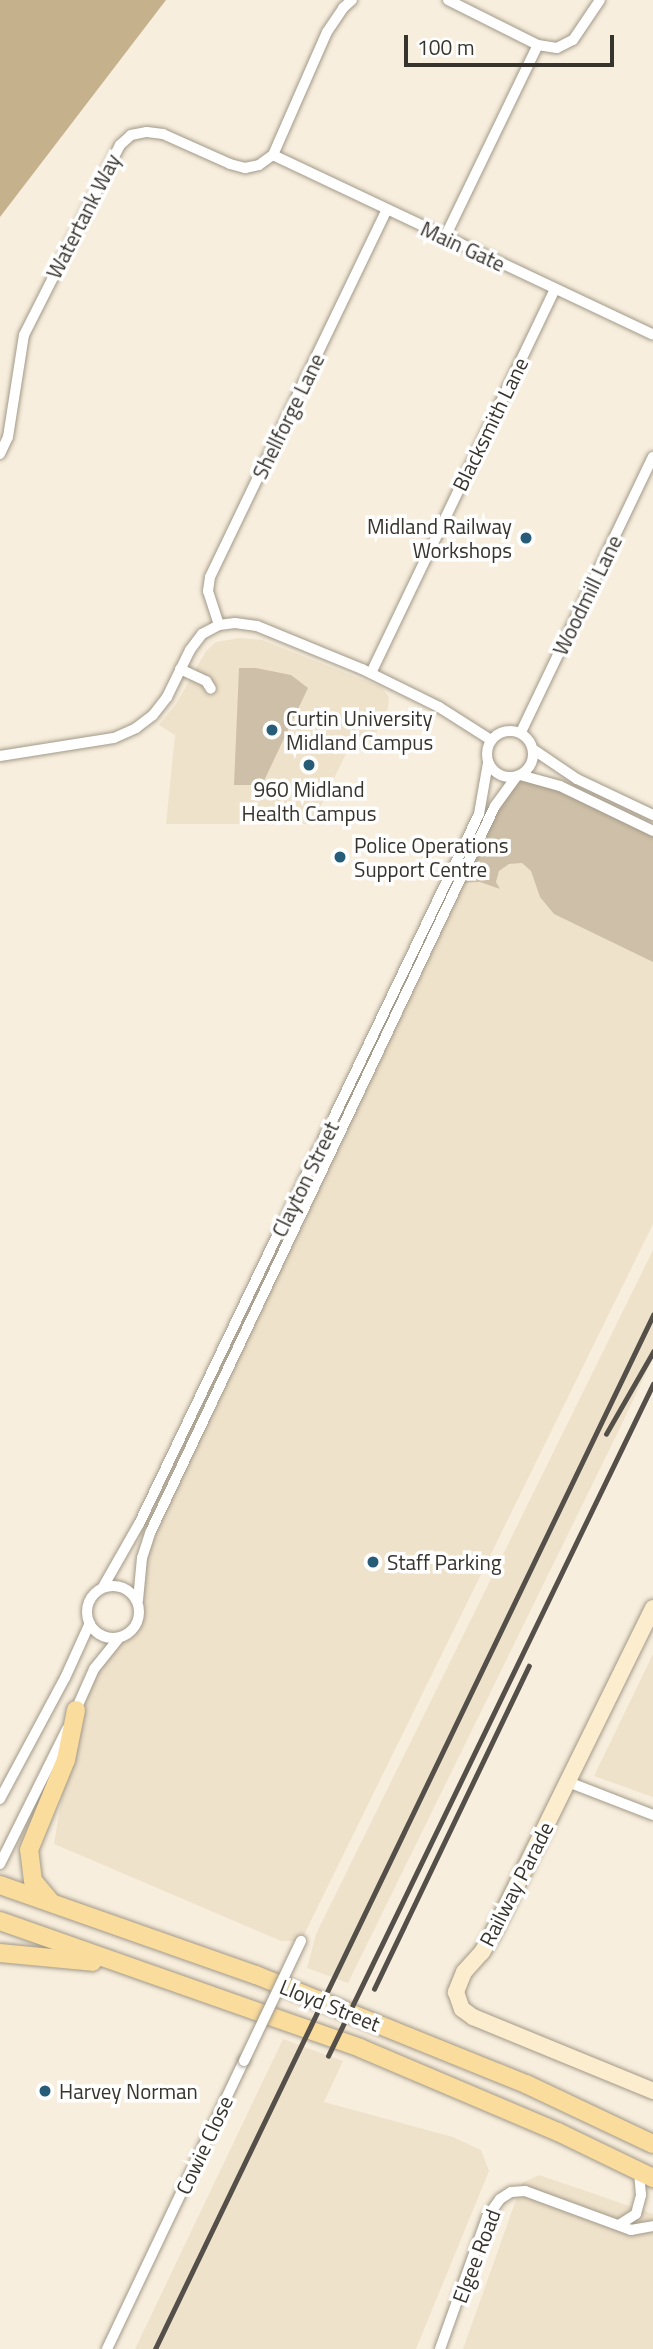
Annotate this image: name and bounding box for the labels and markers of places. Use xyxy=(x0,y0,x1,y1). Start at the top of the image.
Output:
place label: Midland Railway Workshops xyxy=(367,513,512,563)
marker: Midland Railway Workshops xyxy=(518,530,534,546)
place label: Curtin University Midland Campus xyxy=(286,705,433,755)
marker: Curtin University Midland Campus xyxy=(264,722,280,738)
marker: 960 Midland Health Campus xyxy=(301,757,317,773)
place label: 960 Midland Health Campus xyxy=(242,776,376,826)
place label: Police Operations Support Centre xyxy=(354,832,509,882)
marker: Police Operations Support Centre xyxy=(332,849,348,865)
place label: Staff Parking xyxy=(387,1549,501,1575)
marker: Staff Parking xyxy=(365,1554,381,1570)
place label: Harvey Norman xyxy=(59,2078,198,2104)
marker: Harvey Norman xyxy=(37,2083,53,2099)

